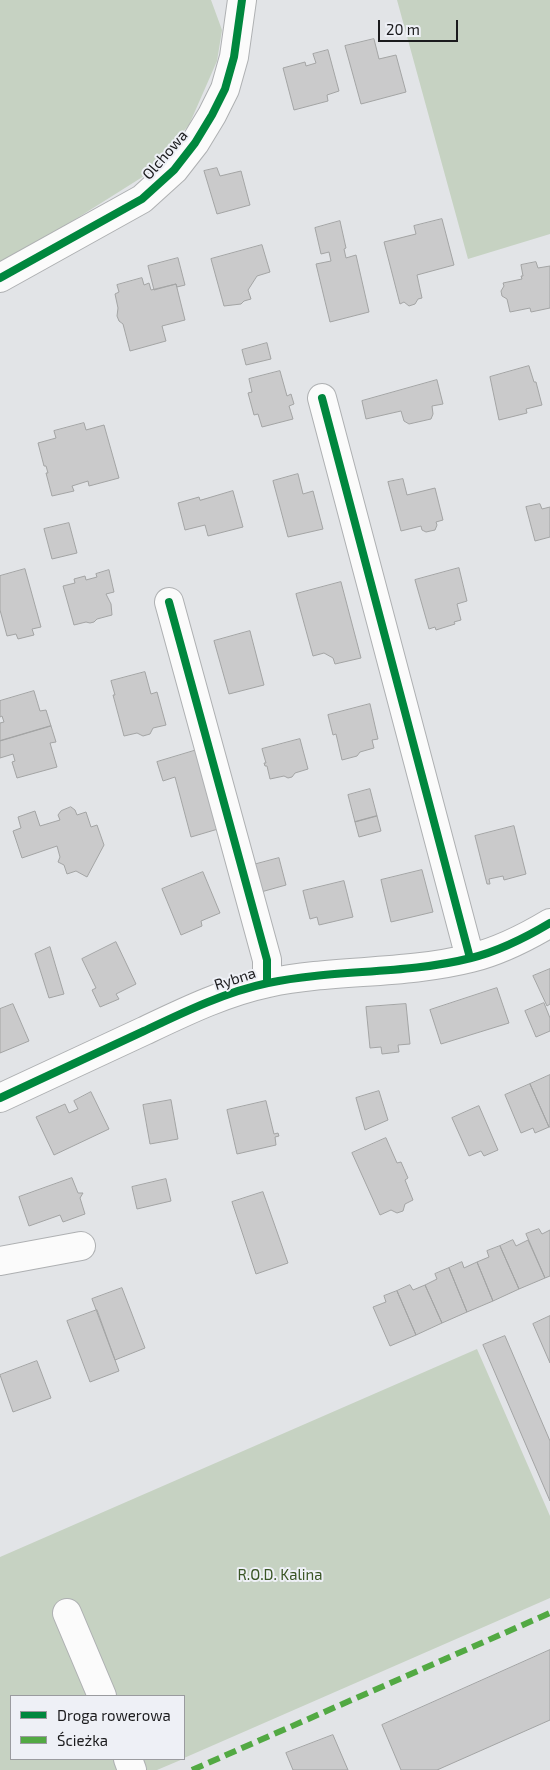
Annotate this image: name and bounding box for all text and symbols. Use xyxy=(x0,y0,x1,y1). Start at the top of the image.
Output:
scale bar xyxy=(380,10,460,42)
text: 20 m xyxy=(386,20,420,38)
street label: Olchowa xyxy=(139,127,191,183)
street label: Rybna xyxy=(212,964,258,994)
park label: R.O.D. Kalina xyxy=(237,1566,323,1584)
legend xyxy=(10,1695,185,1760)
text: Droga rowerowa xyxy=(57,1706,171,1724)
text: Ścieżka xyxy=(57,1731,108,1749)

